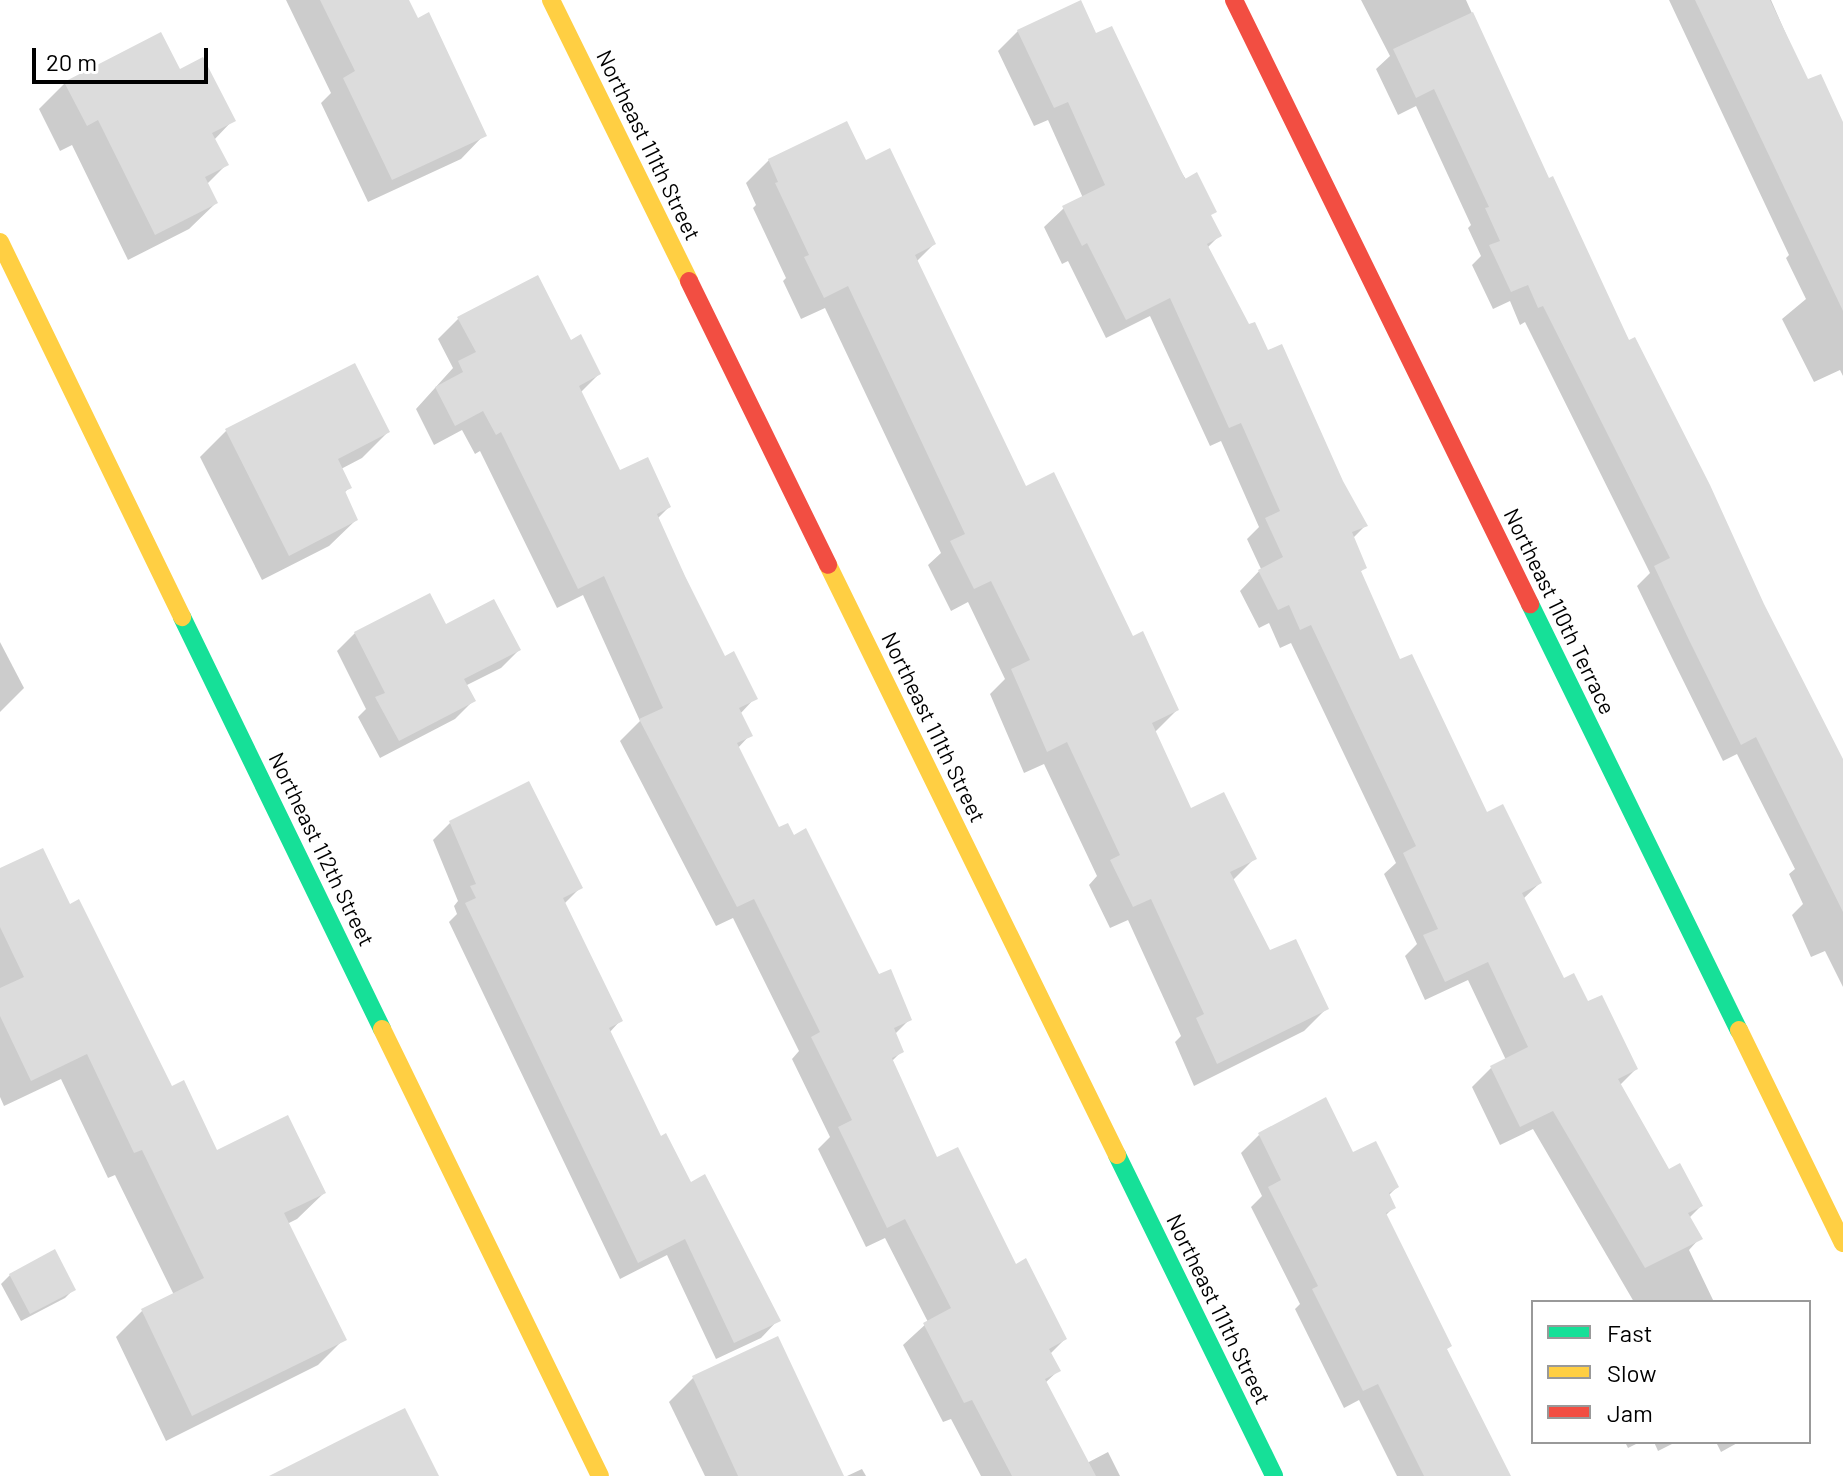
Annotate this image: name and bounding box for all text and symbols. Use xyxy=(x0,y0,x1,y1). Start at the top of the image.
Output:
scale bar xyxy=(36,32,212,82)
street label: Northeast 111th Street xyxy=(591,46,707,244)
text: 20 m xyxy=(46,47,97,76)
street label: Northeast 110th Terrace xyxy=(1499,504,1621,718)
street label: Northeast 111th Street xyxy=(876,628,992,826)
street label: Northeast 112th Street xyxy=(264,748,380,950)
street label: Northeast 111th Street xyxy=(1161,1210,1277,1408)
legend xyxy=(1531,1300,1811,1444)
text: Fast xyxy=(1607,1318,1652,1347)
text: Slow xyxy=(1607,1358,1656,1387)
text: Jam xyxy=(1607,1398,1653,1427)

